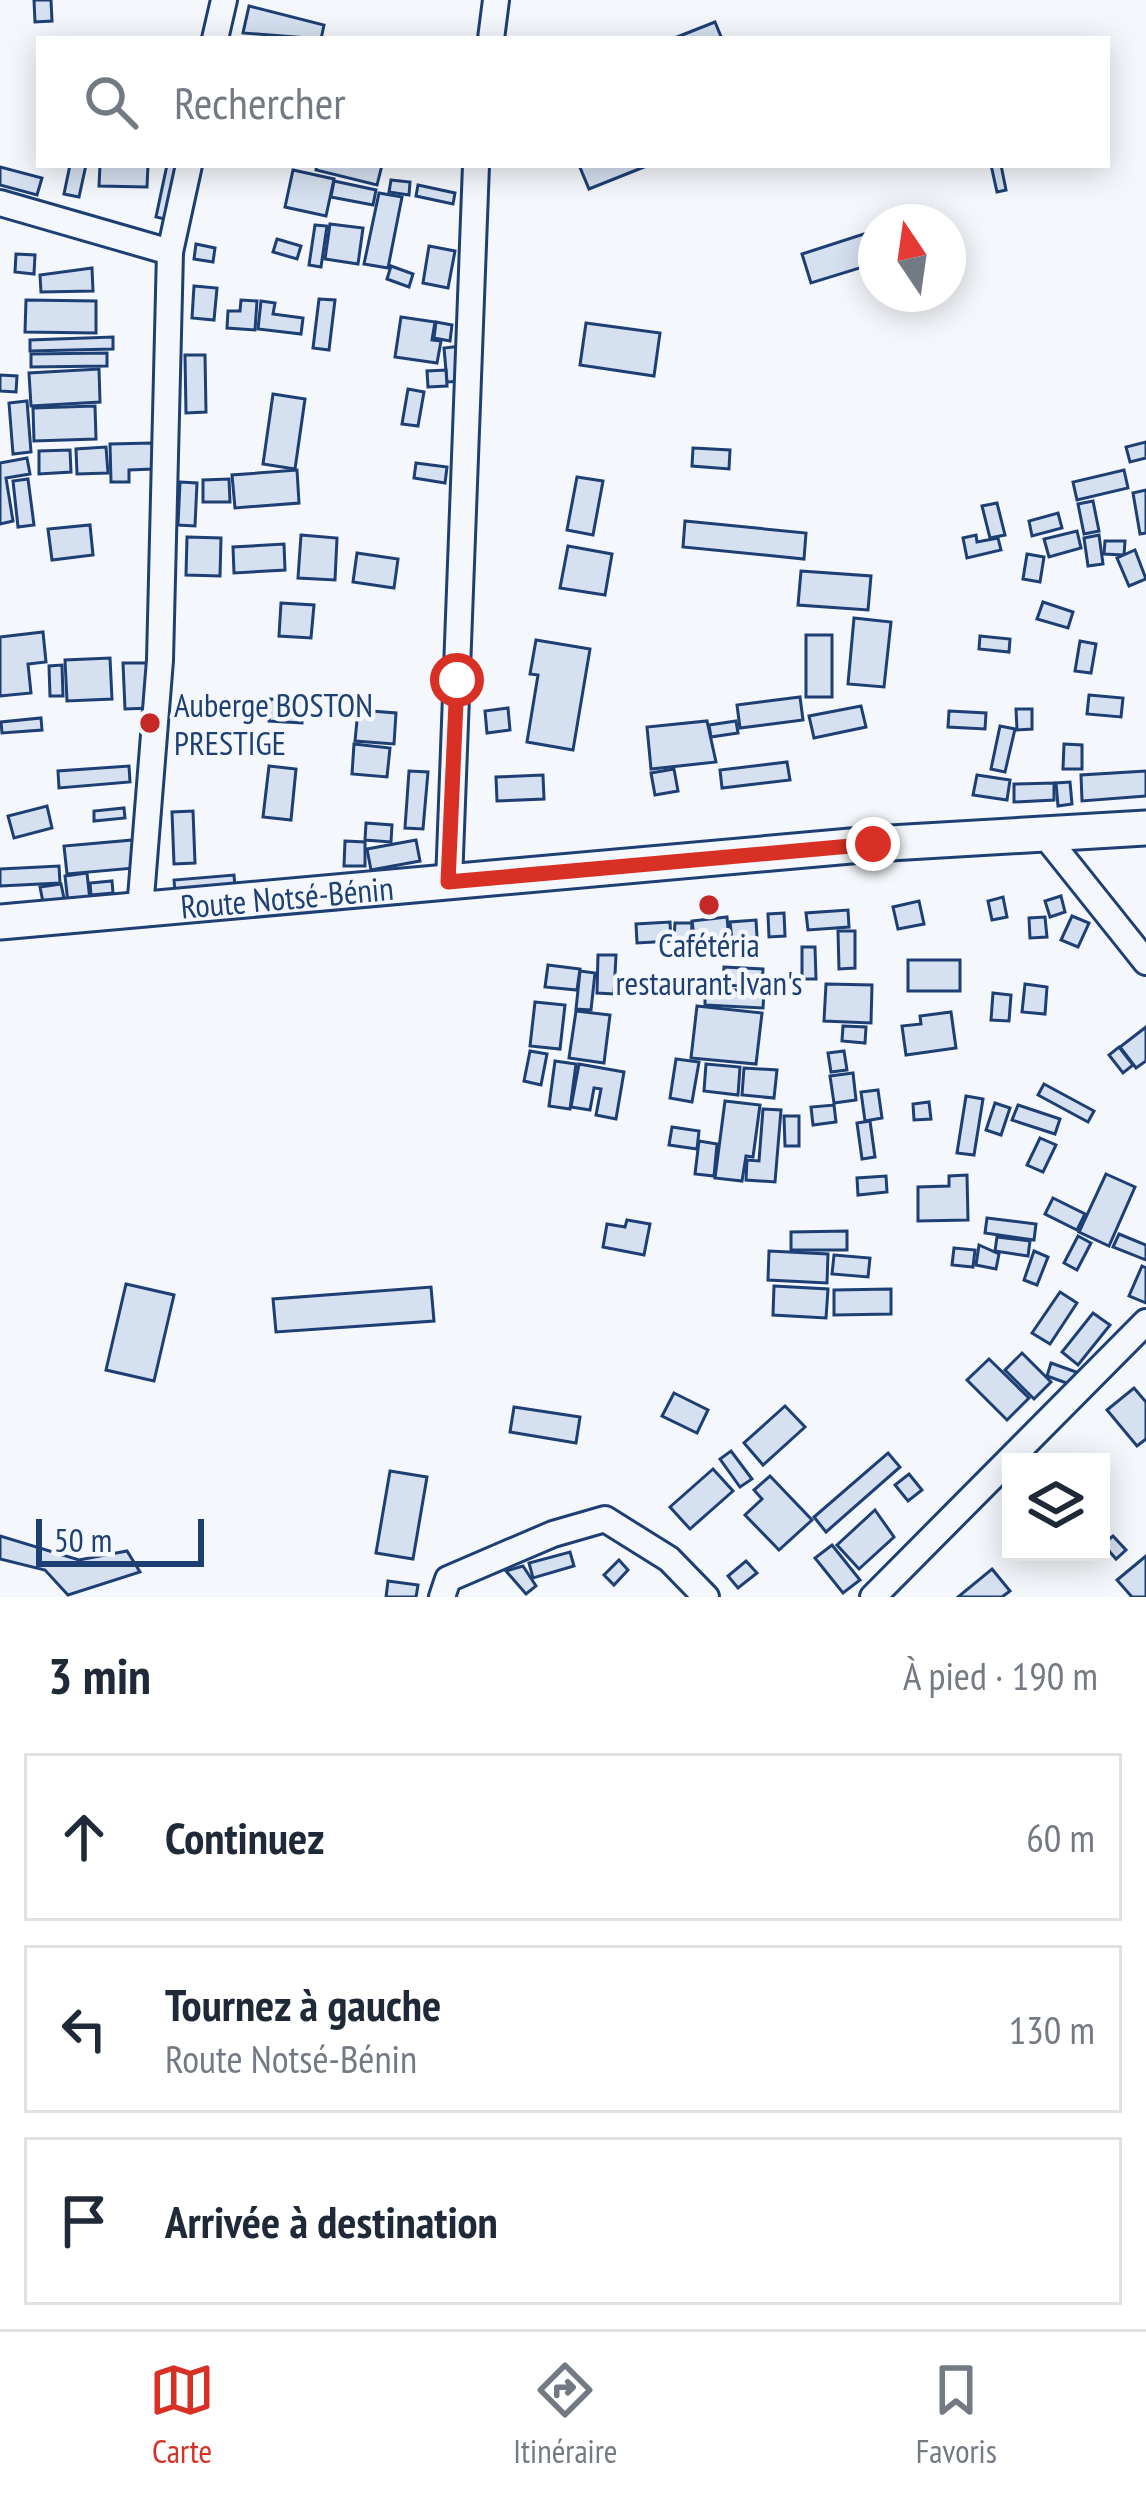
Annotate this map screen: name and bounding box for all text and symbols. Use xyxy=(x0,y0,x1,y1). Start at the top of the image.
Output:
search box xyxy=(36,36,1110,168)
icon: search xyxy=(78,69,144,135)
text: Rechercher xyxy=(174,73,346,131)
north arrow xyxy=(858,204,966,312)
route start xyxy=(430,653,484,707)
place label: Auberge BOSTON PRESTIGE xyxy=(174,683,373,764)
marker: Auberge BOSTON PRESTIGE xyxy=(137,710,163,736)
route end xyxy=(846,817,900,871)
street label: Route Notsé-Bénin xyxy=(179,865,395,927)
marker: Cafétéria restaurant Ivan's xyxy=(696,892,722,918)
place label: Cafétéria restaurant Ivan's xyxy=(616,923,802,1004)
map controls xyxy=(1002,1453,1110,1561)
button: layers xyxy=(1002,1453,1110,1561)
scale bar xyxy=(36,1513,204,1566)
text: 50 m xyxy=(54,1518,112,1561)
text: 3 min xyxy=(48,1642,151,1708)
text: À pied · 190 m xyxy=(903,1650,1098,1701)
icon: ahead xyxy=(51,1804,117,1870)
text: Continuez xyxy=(165,1808,324,1866)
text: 60 m xyxy=(1026,1812,1095,1863)
text: Tournez à gauche xyxy=(165,1975,441,2033)
icon: left xyxy=(51,1996,117,2062)
text: 130 m xyxy=(1009,2004,1095,2055)
text: Route Notsé-Bénin xyxy=(165,2033,417,2084)
icon: arrive xyxy=(51,2188,117,2254)
text: Arrivée à destination xyxy=(165,2192,498,2250)
tab: Carte xyxy=(149,2357,215,2472)
tab: Itinéraire xyxy=(513,2357,617,2472)
tab: Favoris xyxy=(916,2357,997,2472)

